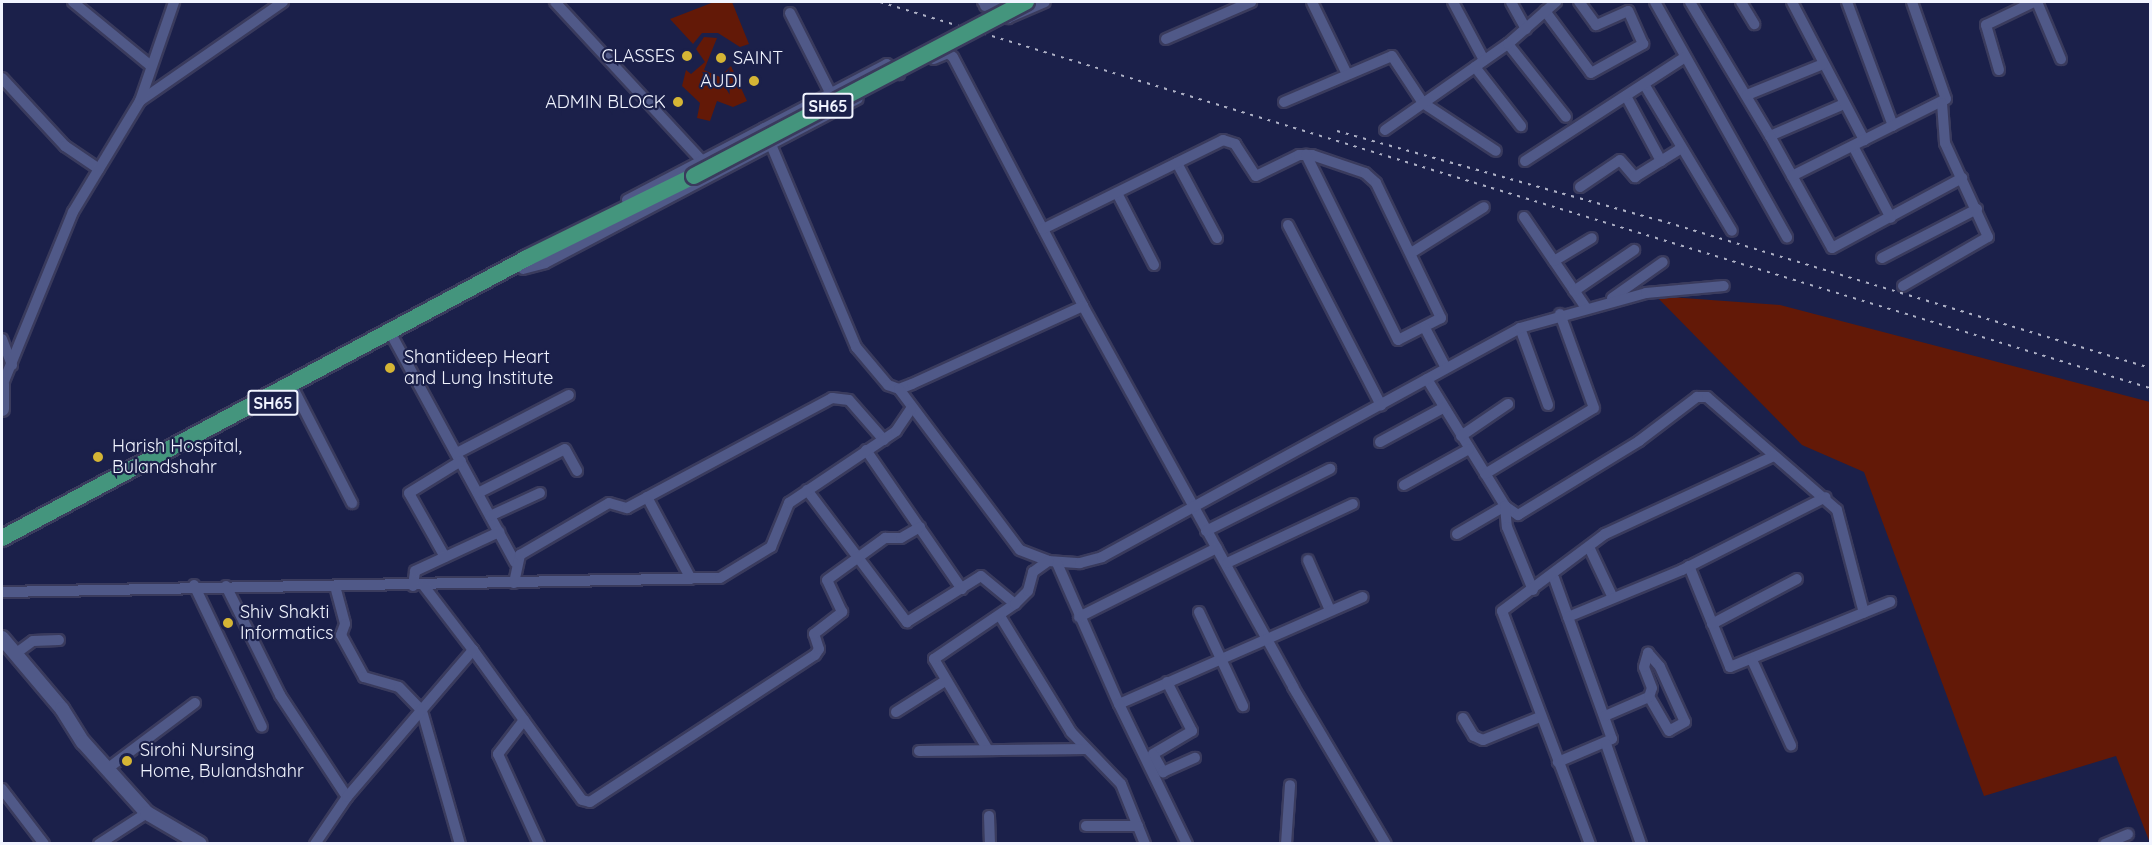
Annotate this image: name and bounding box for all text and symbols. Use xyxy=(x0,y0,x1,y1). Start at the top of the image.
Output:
place label: CLASSES xyxy=(601,45,675,67)
place label: SAINT xyxy=(733,47,783,69)
marker: CLASSES xyxy=(680,49,694,63)
marker: SAINT xyxy=(714,51,728,65)
place label: AUDI xyxy=(700,70,742,92)
marker: AUDI xyxy=(747,74,761,88)
place label: ADMIN BLOCK xyxy=(545,91,666,113)
road number: SH65 xyxy=(801,93,855,119)
marker: ADMIN BLOCK xyxy=(671,95,685,109)
place label: Shantideep Heart and Lung Institute xyxy=(404,347,553,389)
marker: Shantideep Heart and Lung Institute xyxy=(381,359,399,377)
road number: SH65 xyxy=(246,390,300,416)
place label: Harish Hospital, Bulandshahr xyxy=(112,436,242,478)
marker: Harish Hospital, Bulandshahr xyxy=(89,448,107,466)
place label: Shiv Shakti Informatics xyxy=(240,602,334,644)
marker: Shiv Shakti Informatics xyxy=(221,616,235,630)
place label: Sirohi Nursing Home, Bulandshahr xyxy=(140,740,304,783)
marker: Sirohi Nursing Home, Bulandshahr xyxy=(118,752,136,770)

